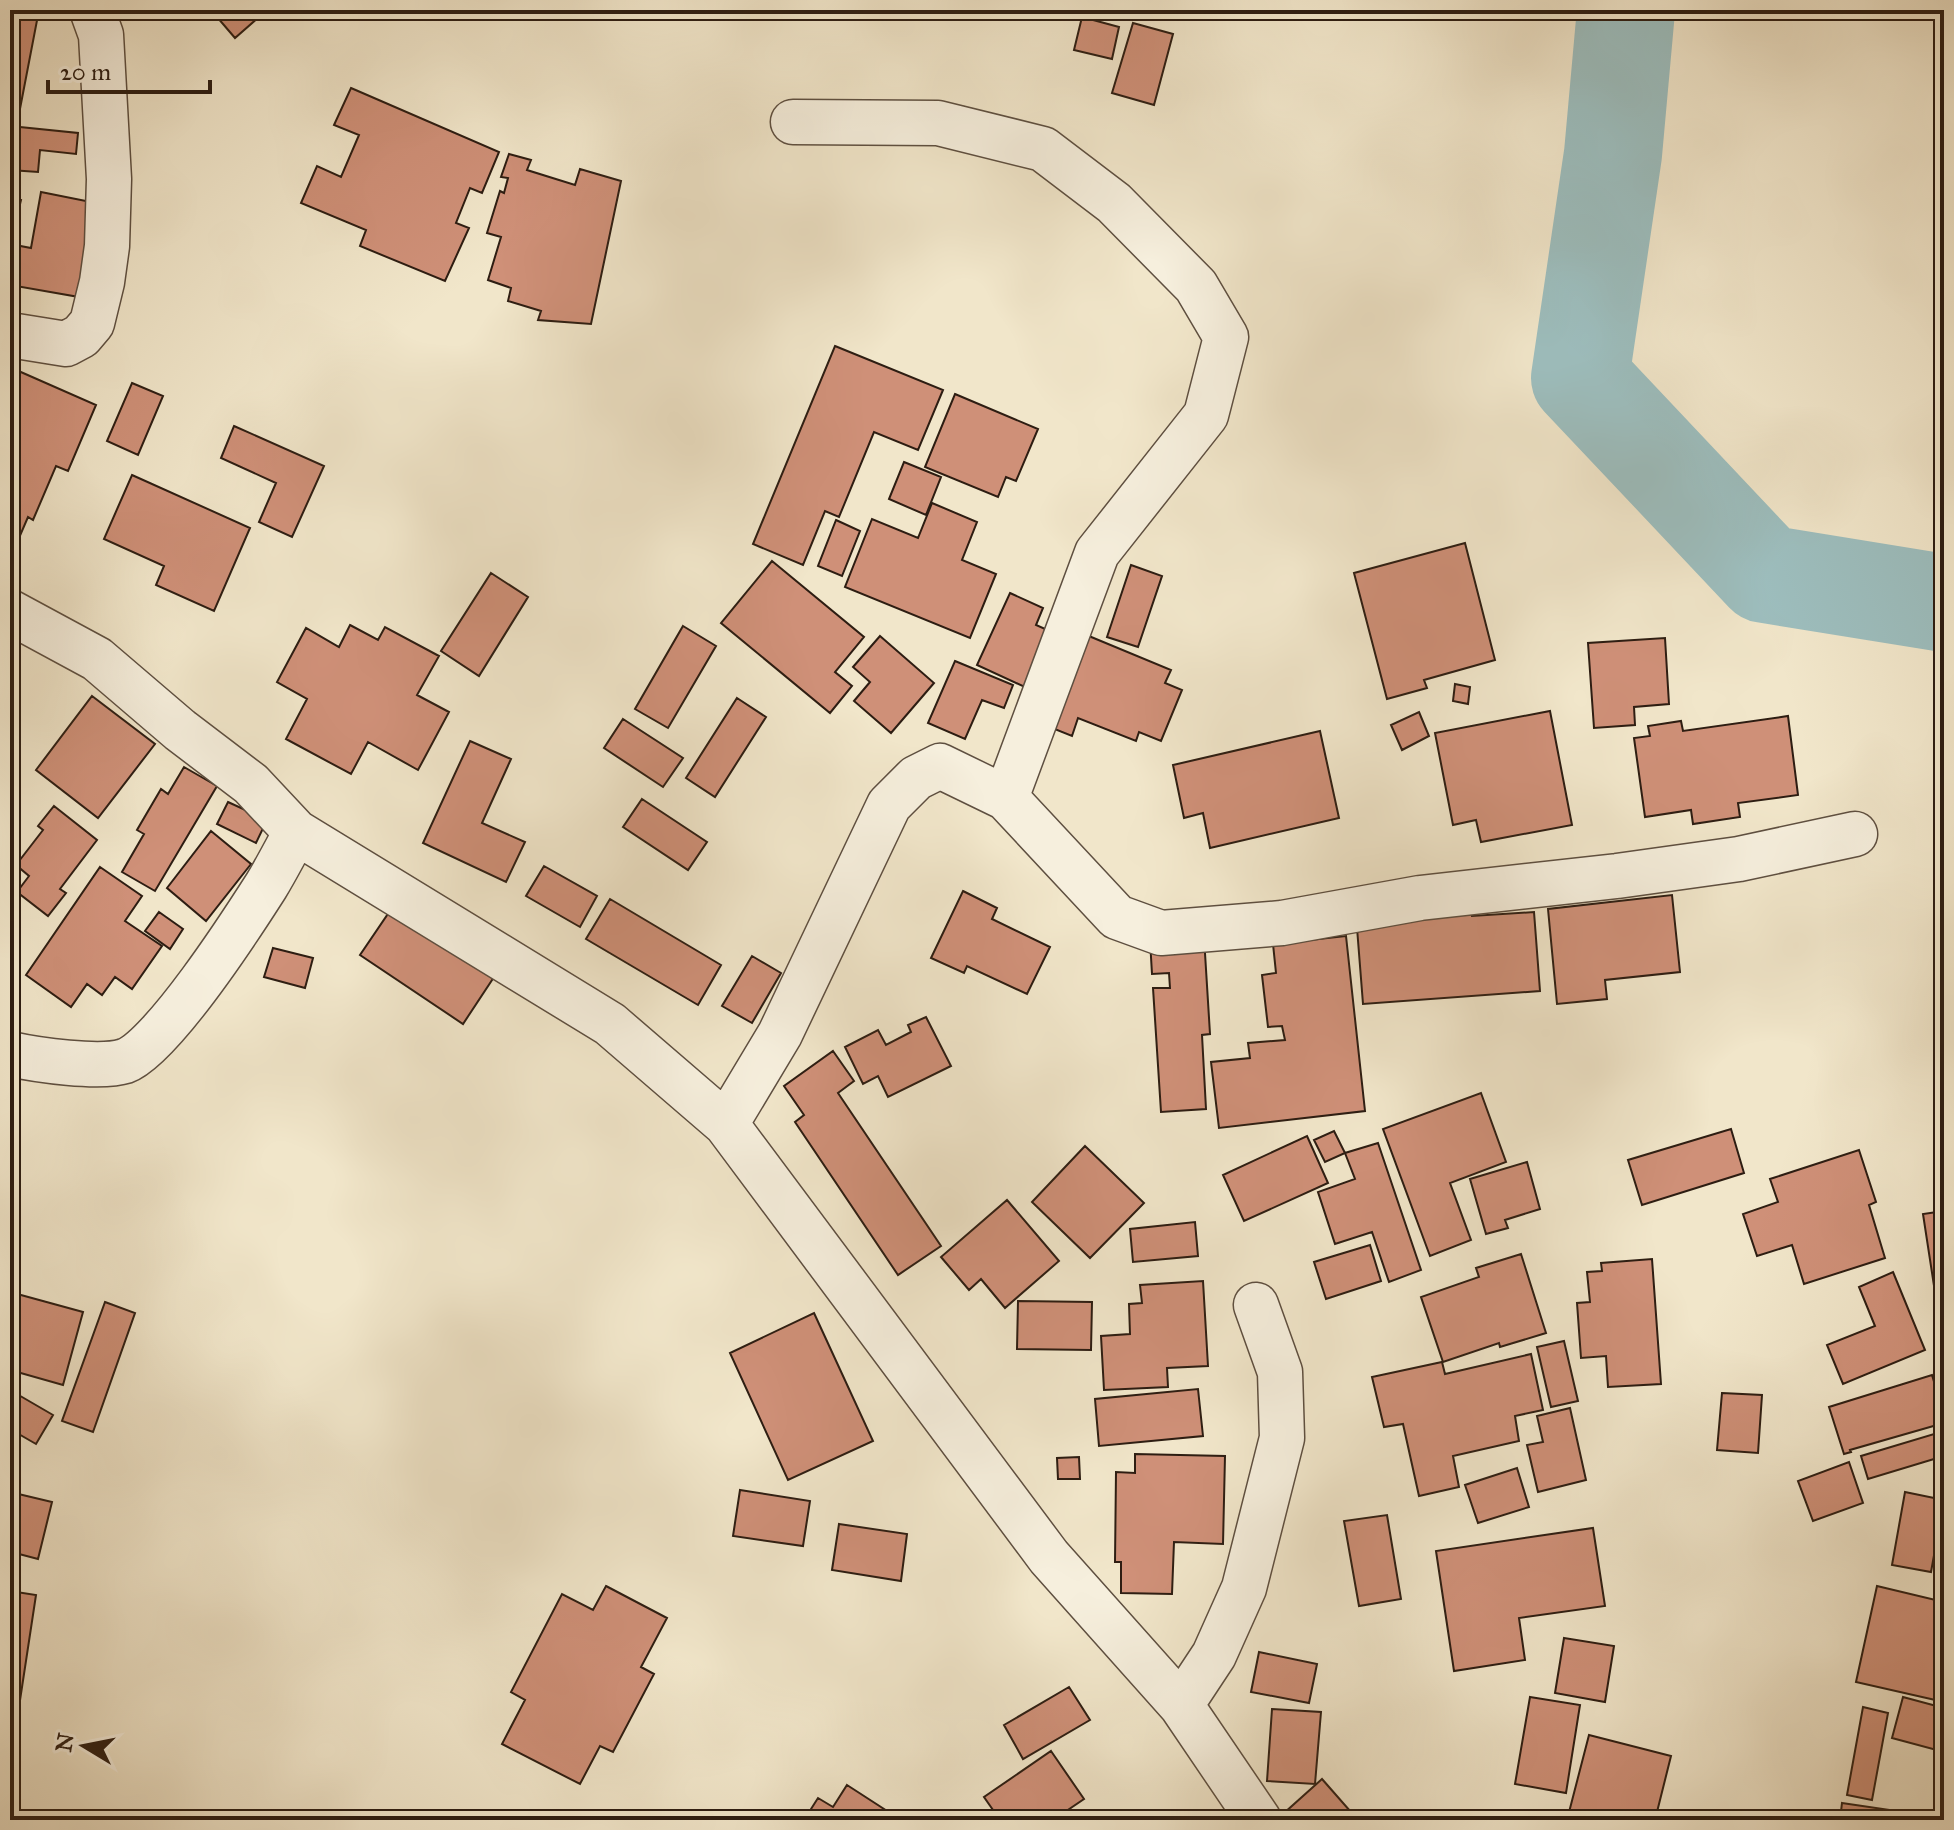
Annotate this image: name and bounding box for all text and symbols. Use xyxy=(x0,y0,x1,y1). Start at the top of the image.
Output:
scale bar xyxy=(48,44,210,94)
text: 20 m xyxy=(60,57,111,87)
north arrow xyxy=(44,1706,124,1786)
text: N xyxy=(50,1731,80,1754)

